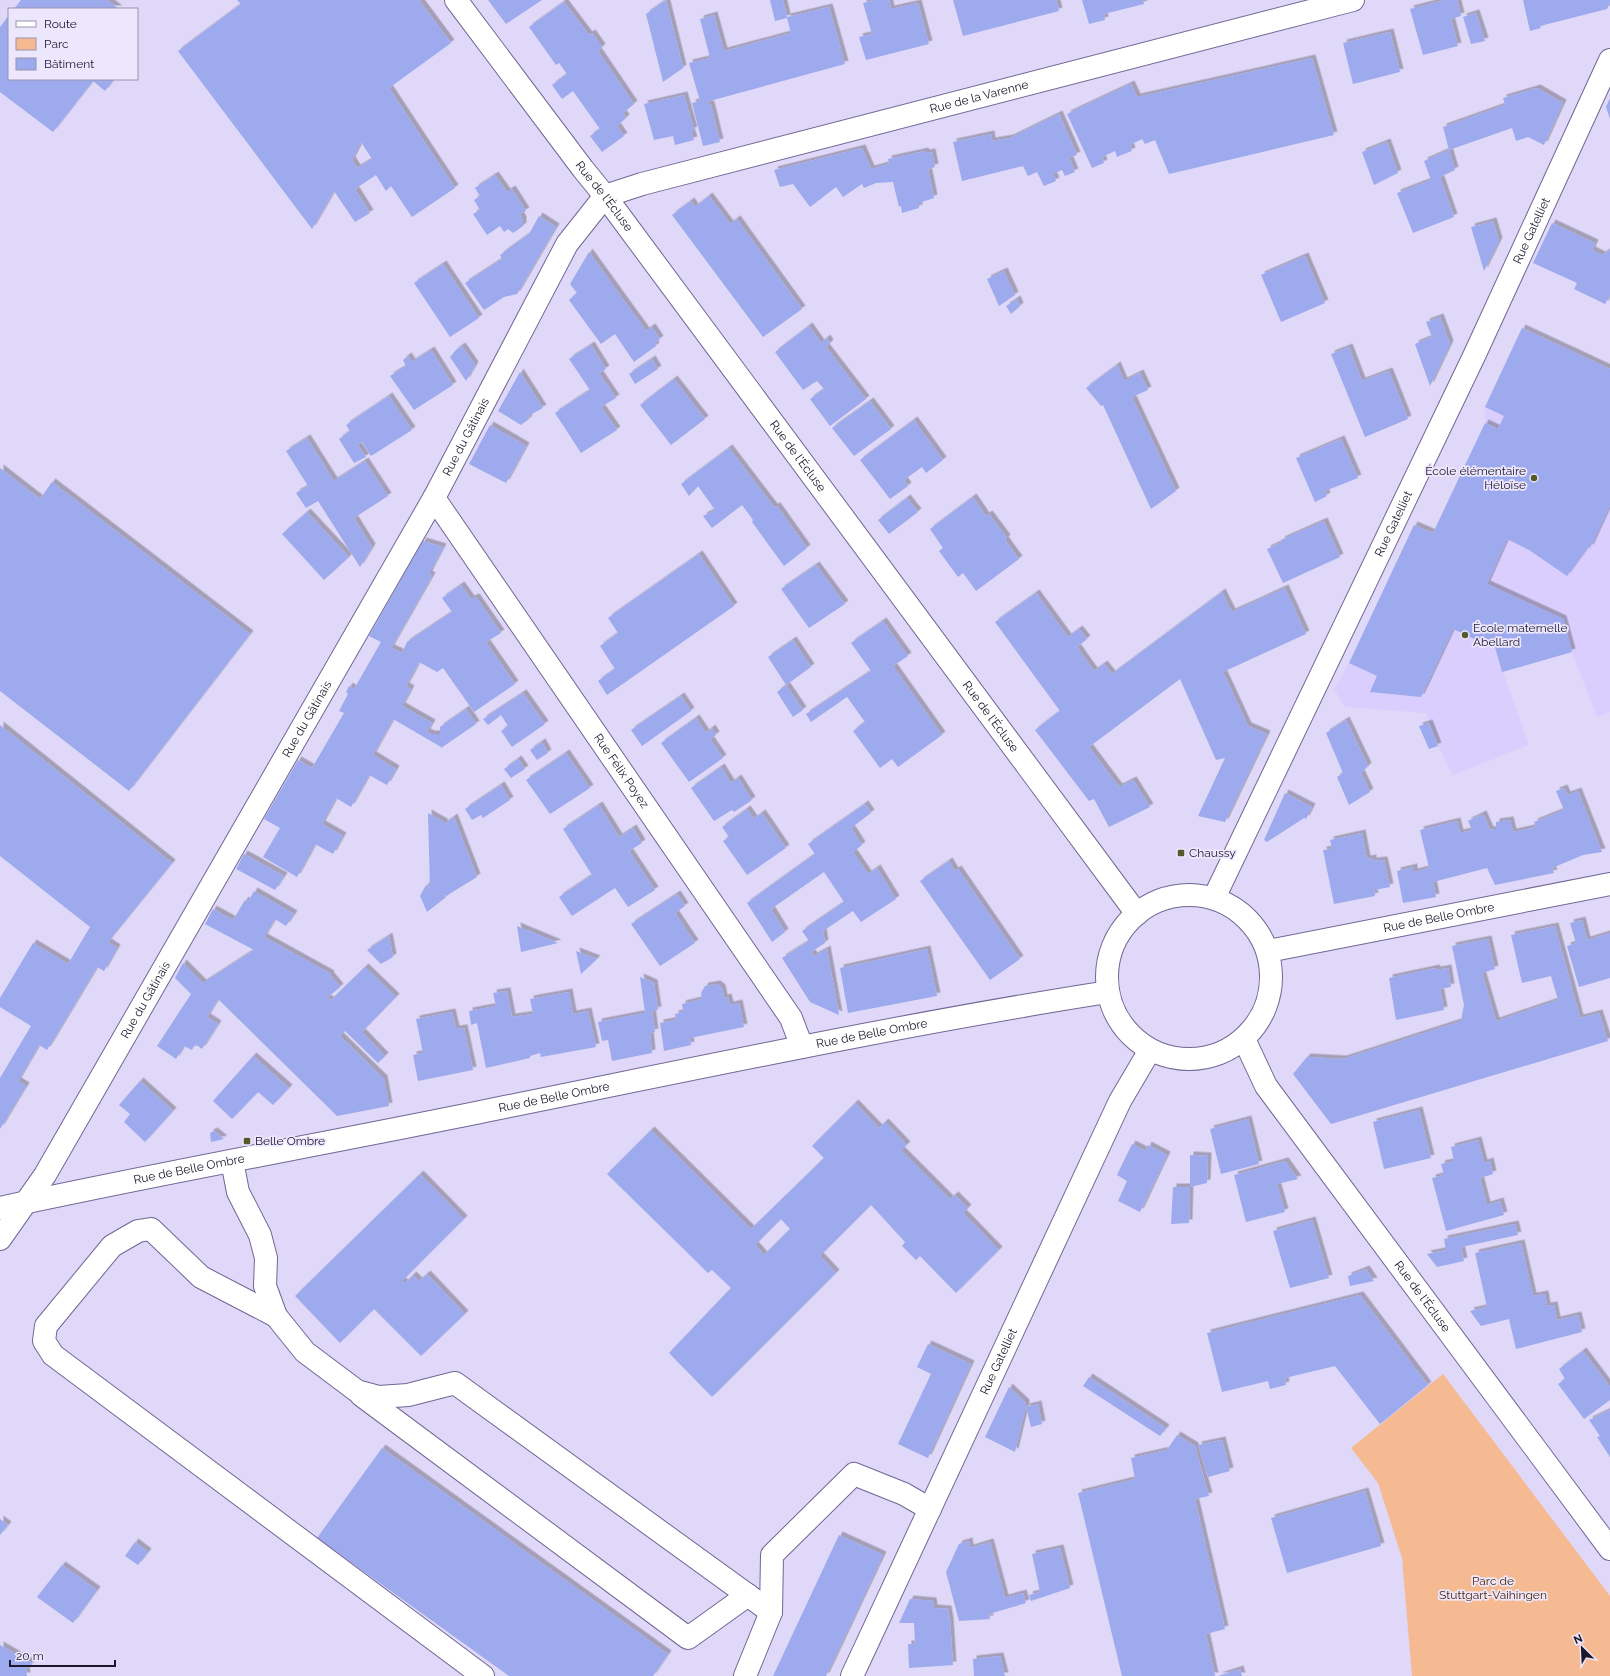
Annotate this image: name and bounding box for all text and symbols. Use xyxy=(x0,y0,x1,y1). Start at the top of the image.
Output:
legend xyxy=(8,8,138,80)
text: Route xyxy=(44,17,77,31)
text: Parc xyxy=(44,37,69,51)
text: Bâtiment xyxy=(44,57,94,71)
street label: Rue de la Varenne xyxy=(928,77,1030,116)
street label: Rue de l'Écluse xyxy=(573,158,636,234)
street label: Rue Gatelliet xyxy=(1510,195,1553,266)
street label: Rue du Gâtinais xyxy=(440,395,492,478)
street label: Rue de l'Écluse xyxy=(767,418,829,494)
place label: École élémentaire Héloïse xyxy=(1425,464,1526,492)
marker: École élémentaire Héloïse xyxy=(1529,473,1539,483)
street label: Rue Gatelliet xyxy=(1372,489,1415,559)
place label: École maternelle Abellard xyxy=(1473,621,1567,649)
marker: École maternelle Abellard xyxy=(1460,630,1470,640)
street label: Rue du Gâtinais xyxy=(279,678,335,760)
street label: Rue de l'Écluse xyxy=(960,678,1022,755)
street label: Rue Félix Poyez xyxy=(591,731,652,811)
place label: Chaussy xyxy=(1189,846,1236,860)
marker: Chaussy xyxy=(1176,848,1186,858)
street label: Rue de Belle Ombre xyxy=(1382,900,1495,935)
street label: Rue du Gâtinais xyxy=(118,959,173,1041)
street label: Rue de Belle Ombre xyxy=(815,1016,928,1051)
street label: Rue de Belle Ombre xyxy=(497,1079,611,1115)
place label: Belle Ombre xyxy=(255,1134,325,1148)
marker: Belle Ombre xyxy=(242,1136,252,1146)
street label: Rue de Belle Ombre xyxy=(132,1151,246,1187)
street label: Rue de l'Écluse xyxy=(1391,1258,1453,1335)
street label: Rue Gatelliet xyxy=(977,1326,1020,1397)
park label: Parc de Stuttgart-Vaihingen xyxy=(1439,1574,1547,1602)
north arrow xyxy=(1562,1628,1602,1668)
text: N xyxy=(1572,1632,1585,1647)
scale bar xyxy=(10,1642,115,1668)
text: 20 m xyxy=(16,1649,44,1663)

